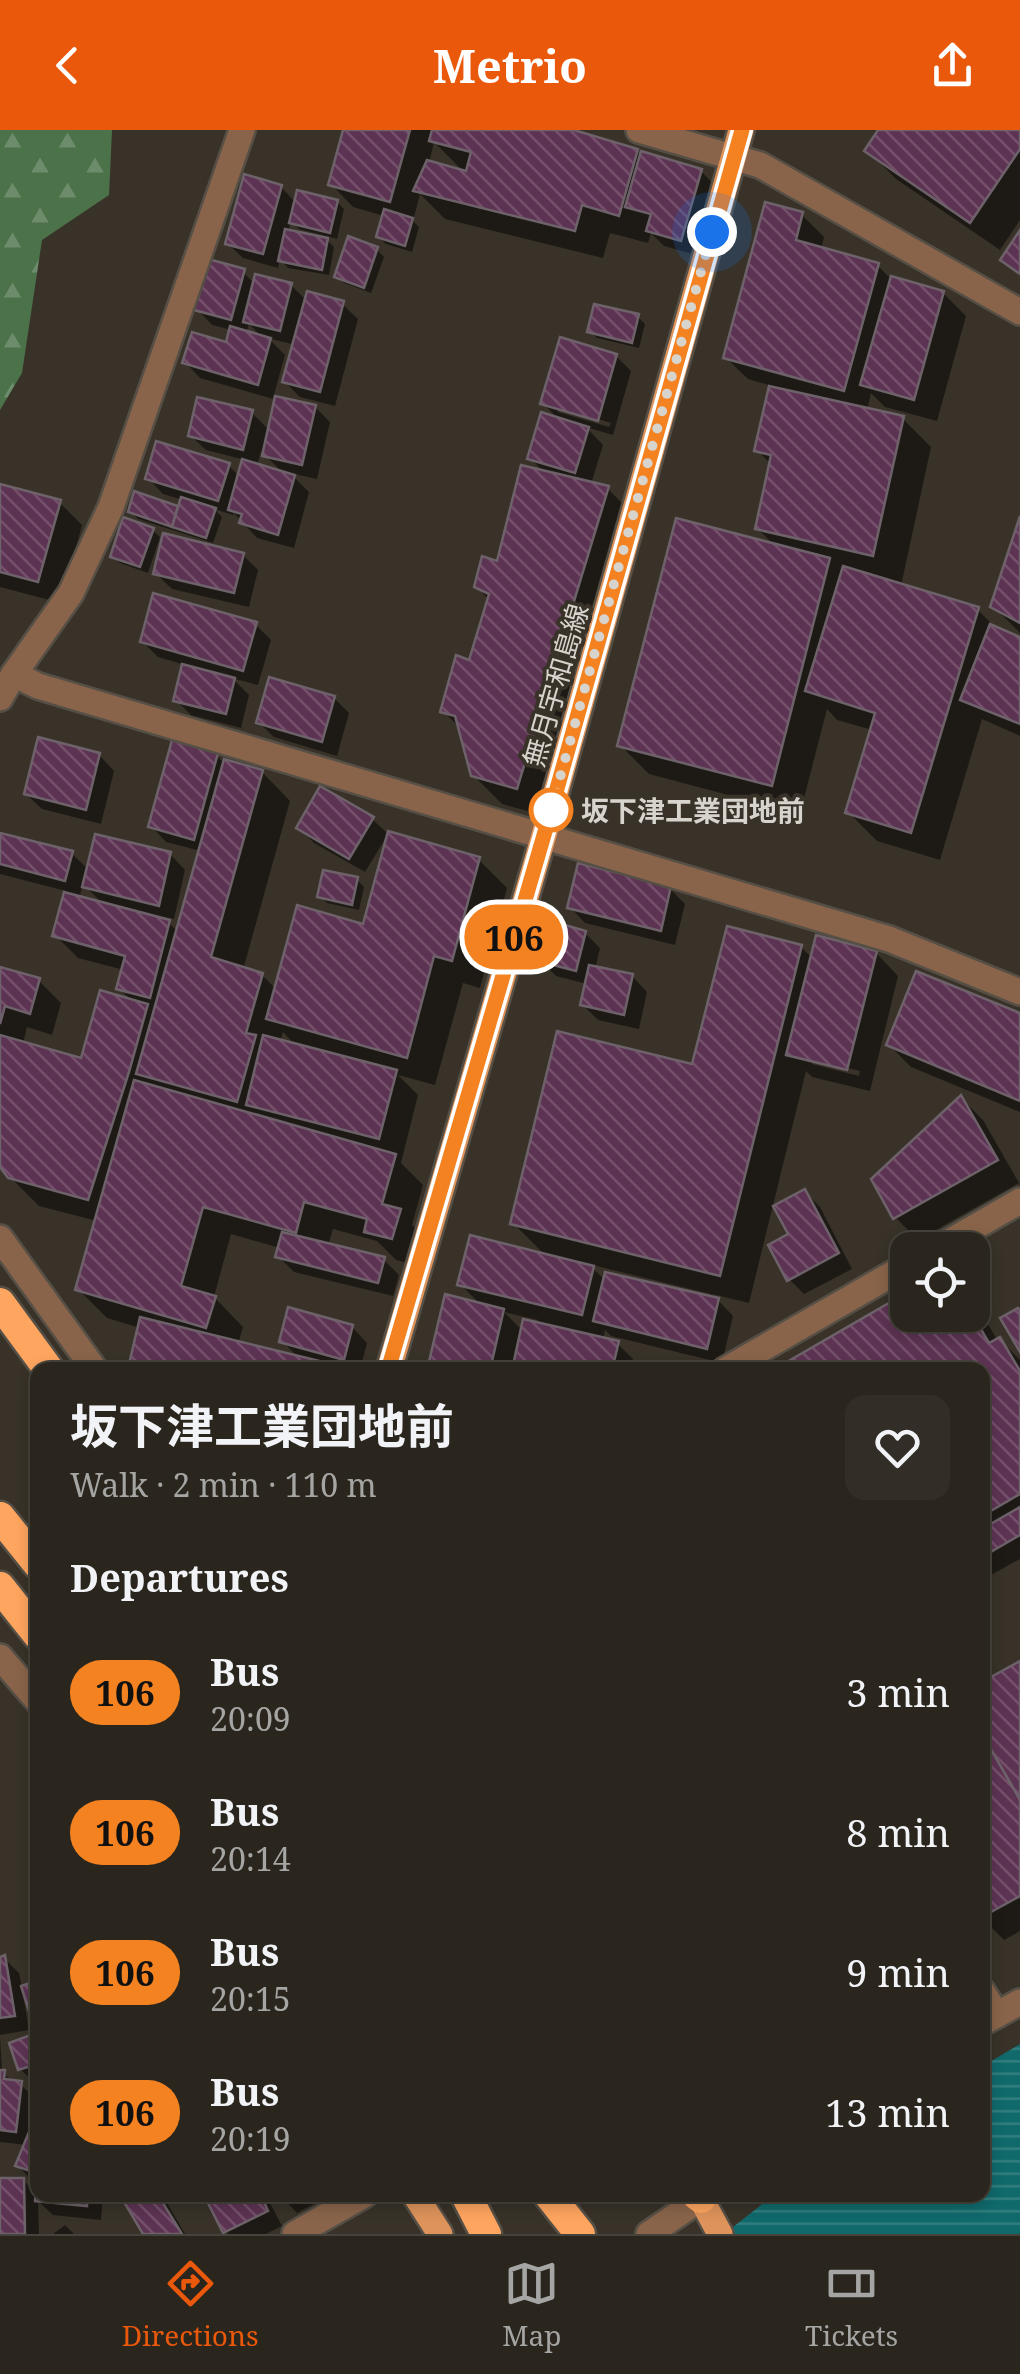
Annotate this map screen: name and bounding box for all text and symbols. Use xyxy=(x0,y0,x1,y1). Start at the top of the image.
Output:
text: Metrio xyxy=(433,35,587,96)
icon: back xyxy=(40,38,95,93)
icon: share xyxy=(925,38,980,93)
your location xyxy=(687,207,737,257)
street label: 無月宇和島線 xyxy=(514,599,596,771)
marker: 坂下津工業団地前 xyxy=(530,789,572,831)
place label: 坂下津工業団地前 xyxy=(581,791,805,829)
line badge: 106 xyxy=(456,904,572,970)
text: 106 xyxy=(484,914,544,961)
map controls xyxy=(890,1232,990,1332)
button: locate xyxy=(890,1232,990,1332)
text: 坂下津工業団地前 xyxy=(70,1393,454,1458)
button: heart xyxy=(845,1395,950,1500)
text: Walk · 2 min · 110 m xyxy=(70,1463,377,1506)
text: Departures xyxy=(70,1551,289,1603)
text: Bus xyxy=(210,1645,279,1697)
text: 3 min xyxy=(846,1666,950,1718)
text: 106 xyxy=(95,1669,155,1716)
text: 20:09 xyxy=(210,1697,291,1740)
text: Bus xyxy=(210,1785,279,1837)
text: 8 min xyxy=(846,1806,950,1858)
text: 106 xyxy=(95,1809,155,1856)
text: 20:14 xyxy=(210,1837,291,1880)
text: Bus xyxy=(210,1925,279,1977)
text: 9 min xyxy=(846,1946,950,1998)
text: 106 xyxy=(95,1949,155,1996)
text: 20:15 xyxy=(210,1977,291,2020)
text: Bus xyxy=(210,2065,279,2117)
text: 13 min xyxy=(825,2086,950,2138)
text: 106 xyxy=(95,2089,155,2136)
text: 20:19 xyxy=(210,2117,291,2160)
tab: Directions xyxy=(122,2256,259,2354)
tab: Map xyxy=(502,2256,561,2354)
tab: Tickets xyxy=(805,2256,898,2354)

